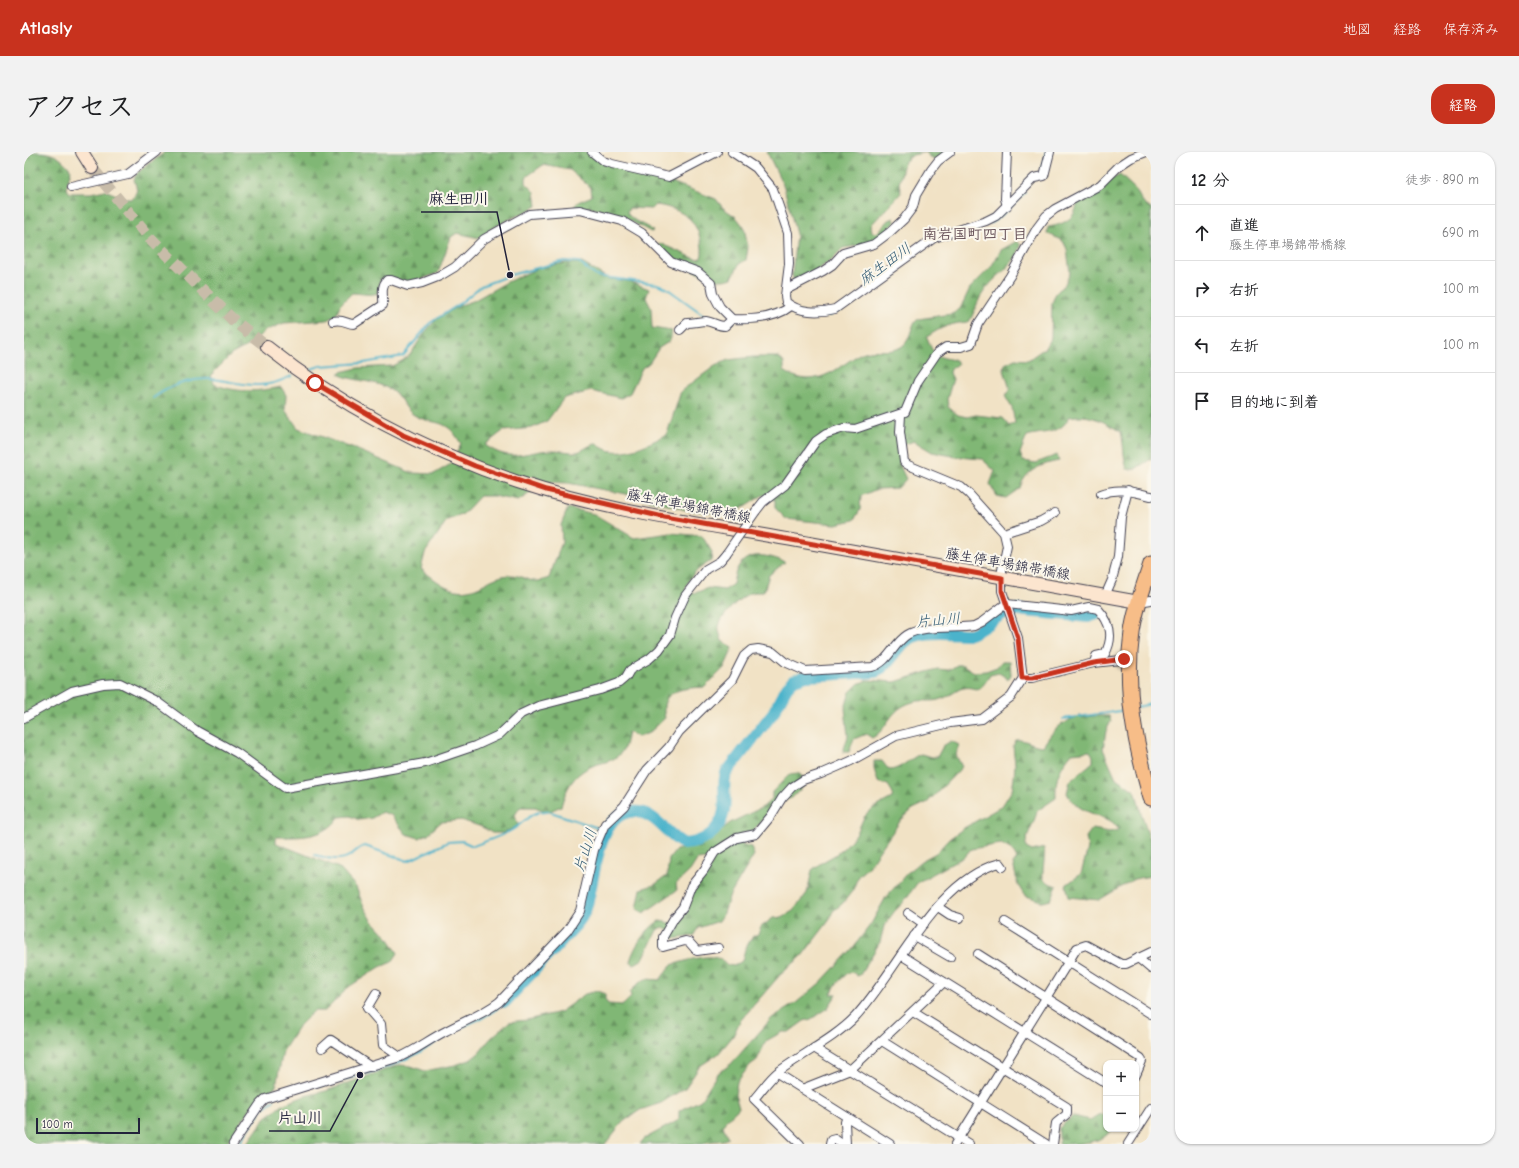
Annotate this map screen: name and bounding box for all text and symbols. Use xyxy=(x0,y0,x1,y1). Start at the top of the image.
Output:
text: Atlasly xyxy=(20,17,72,39)
text: 地図 xyxy=(1343,21,1371,38)
text: 経路 xyxy=(1393,21,1421,38)
text: 保存済み xyxy=(1443,21,1499,38)
button: 経路 xyxy=(1431,84,1495,124)
text: アクセス xyxy=(24,91,134,123)
text: 12 分 xyxy=(1191,171,1229,190)
text: 徒歩 · 890 m xyxy=(1405,172,1479,187)
callout: 麻生田川 xyxy=(421,185,497,212)
text: 麻生田川 xyxy=(429,190,489,208)
text: 直進 xyxy=(1229,216,1259,234)
icon: ahead xyxy=(1191,222,1213,244)
district label: 南岩国町四丁目 xyxy=(922,225,1028,243)
text: 690 m xyxy=(1442,225,1479,240)
text: 藤生停車場錦帯橋線 xyxy=(1229,237,1346,252)
water label: 麻生田川 xyxy=(855,239,915,289)
icon: right xyxy=(1191,278,1213,300)
text: 右折 xyxy=(1229,281,1259,299)
text: 100 m xyxy=(1443,281,1479,296)
icon: left xyxy=(1191,334,1213,356)
text: 左折 xyxy=(1229,337,1259,355)
text: 100 m xyxy=(1443,337,1479,352)
route start xyxy=(306,374,324,392)
icon: arrive xyxy=(1191,390,1213,412)
text: 目的地に到着 xyxy=(1229,393,1319,411)
street label: 藤生停車場錦帯橋線 xyxy=(626,486,752,526)
street label: 藤生停車場錦帯橋線 xyxy=(944,545,1072,583)
water label: 片山川 xyxy=(915,609,961,631)
route end xyxy=(1115,650,1133,668)
water label: 片山川 xyxy=(569,826,601,874)
map controls xyxy=(1103,1060,1139,1132)
button: + xyxy=(1103,1060,1139,1096)
button: − xyxy=(1103,1096,1139,1132)
callout: 片山川 xyxy=(269,1104,330,1131)
text: 片山川 xyxy=(277,1109,323,1127)
scale bar xyxy=(36,1116,140,1135)
text: 100 m xyxy=(42,1118,73,1131)

